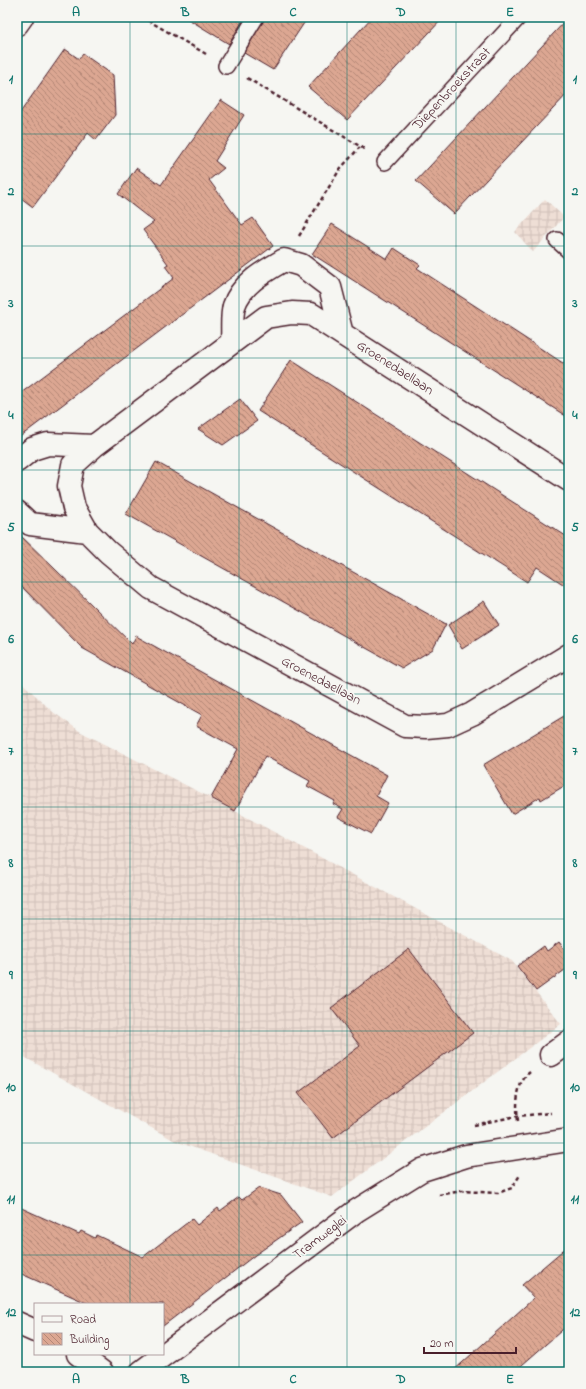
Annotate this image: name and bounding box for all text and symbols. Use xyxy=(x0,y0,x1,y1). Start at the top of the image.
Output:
text: A xyxy=(72,3,80,22)
text: B xyxy=(180,3,190,22)
text: C xyxy=(289,3,297,22)
text: D xyxy=(395,3,406,22)
text: E xyxy=(506,3,514,22)
street label: Diepenbroekstraat xyxy=(407,42,496,136)
text: 1 xyxy=(9,70,14,89)
text: 1 xyxy=(573,70,578,89)
text: 2 xyxy=(7,182,15,201)
text: 2 xyxy=(571,182,579,201)
text: 3 xyxy=(7,294,14,313)
text: 3 xyxy=(571,294,578,313)
street label: Groenedaellaan xyxy=(352,335,438,401)
text: 4 xyxy=(7,406,14,425)
text: 4 xyxy=(571,406,578,425)
text: 5 xyxy=(7,518,15,537)
text: 5 xyxy=(571,518,579,537)
text: 6 xyxy=(7,630,14,649)
text: 6 xyxy=(571,630,578,649)
street label: Groenedaellaan xyxy=(277,651,365,711)
text: 7 xyxy=(8,742,14,761)
text: 7 xyxy=(572,742,578,761)
text: 8 xyxy=(8,854,14,873)
text: 8 xyxy=(572,854,578,873)
text: 9 xyxy=(8,966,14,985)
text: 9 xyxy=(572,966,578,985)
text: 10 xyxy=(6,1078,16,1097)
text: 10 xyxy=(570,1078,580,1097)
text: 11 xyxy=(7,1190,16,1209)
text: 11 xyxy=(571,1190,580,1209)
street label: Tramweglei xyxy=(288,1211,352,1266)
text: 12 xyxy=(6,1303,17,1322)
legend xyxy=(34,1303,164,1355)
text: 12 xyxy=(570,1303,581,1322)
text: Road xyxy=(70,1311,96,1329)
scale bar xyxy=(424,1329,516,1355)
text: Building xyxy=(69,1331,109,1350)
text: 20 m xyxy=(430,1335,453,1353)
text: A xyxy=(72,1370,80,1389)
text: B xyxy=(180,1370,190,1389)
text: C xyxy=(289,1370,297,1389)
text: D xyxy=(395,1370,406,1389)
text: E xyxy=(506,1370,514,1389)

